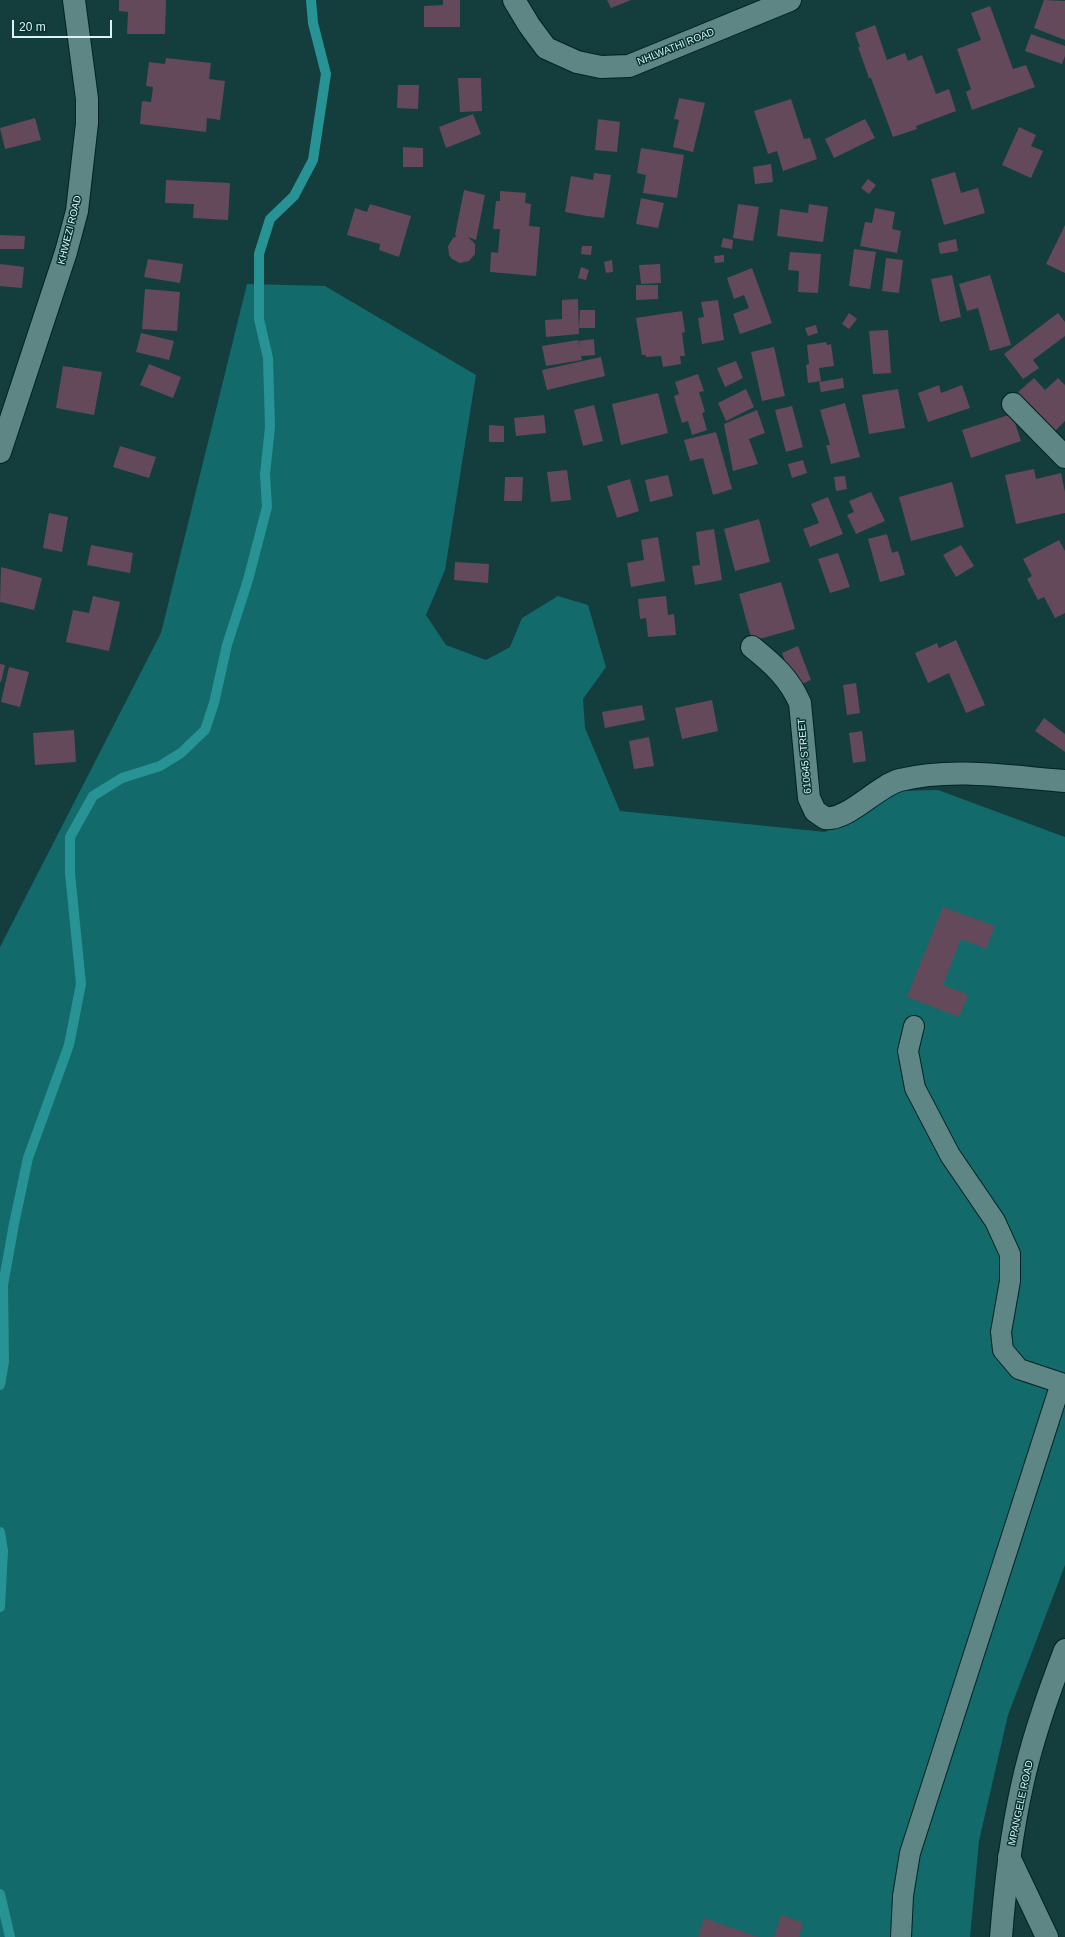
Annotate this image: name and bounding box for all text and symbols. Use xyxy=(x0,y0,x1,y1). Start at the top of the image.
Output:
scale bar xyxy=(14,12,114,38)
text: 20 m xyxy=(19,20,46,34)
street label: NHLWATHI ROAD xyxy=(636,26,716,68)
street label: KHWEZI ROAD xyxy=(56,194,84,266)
street label: 610645 STREET xyxy=(796,718,814,794)
street label: MPANGELE ROAD xyxy=(1006,1759,1036,1847)

